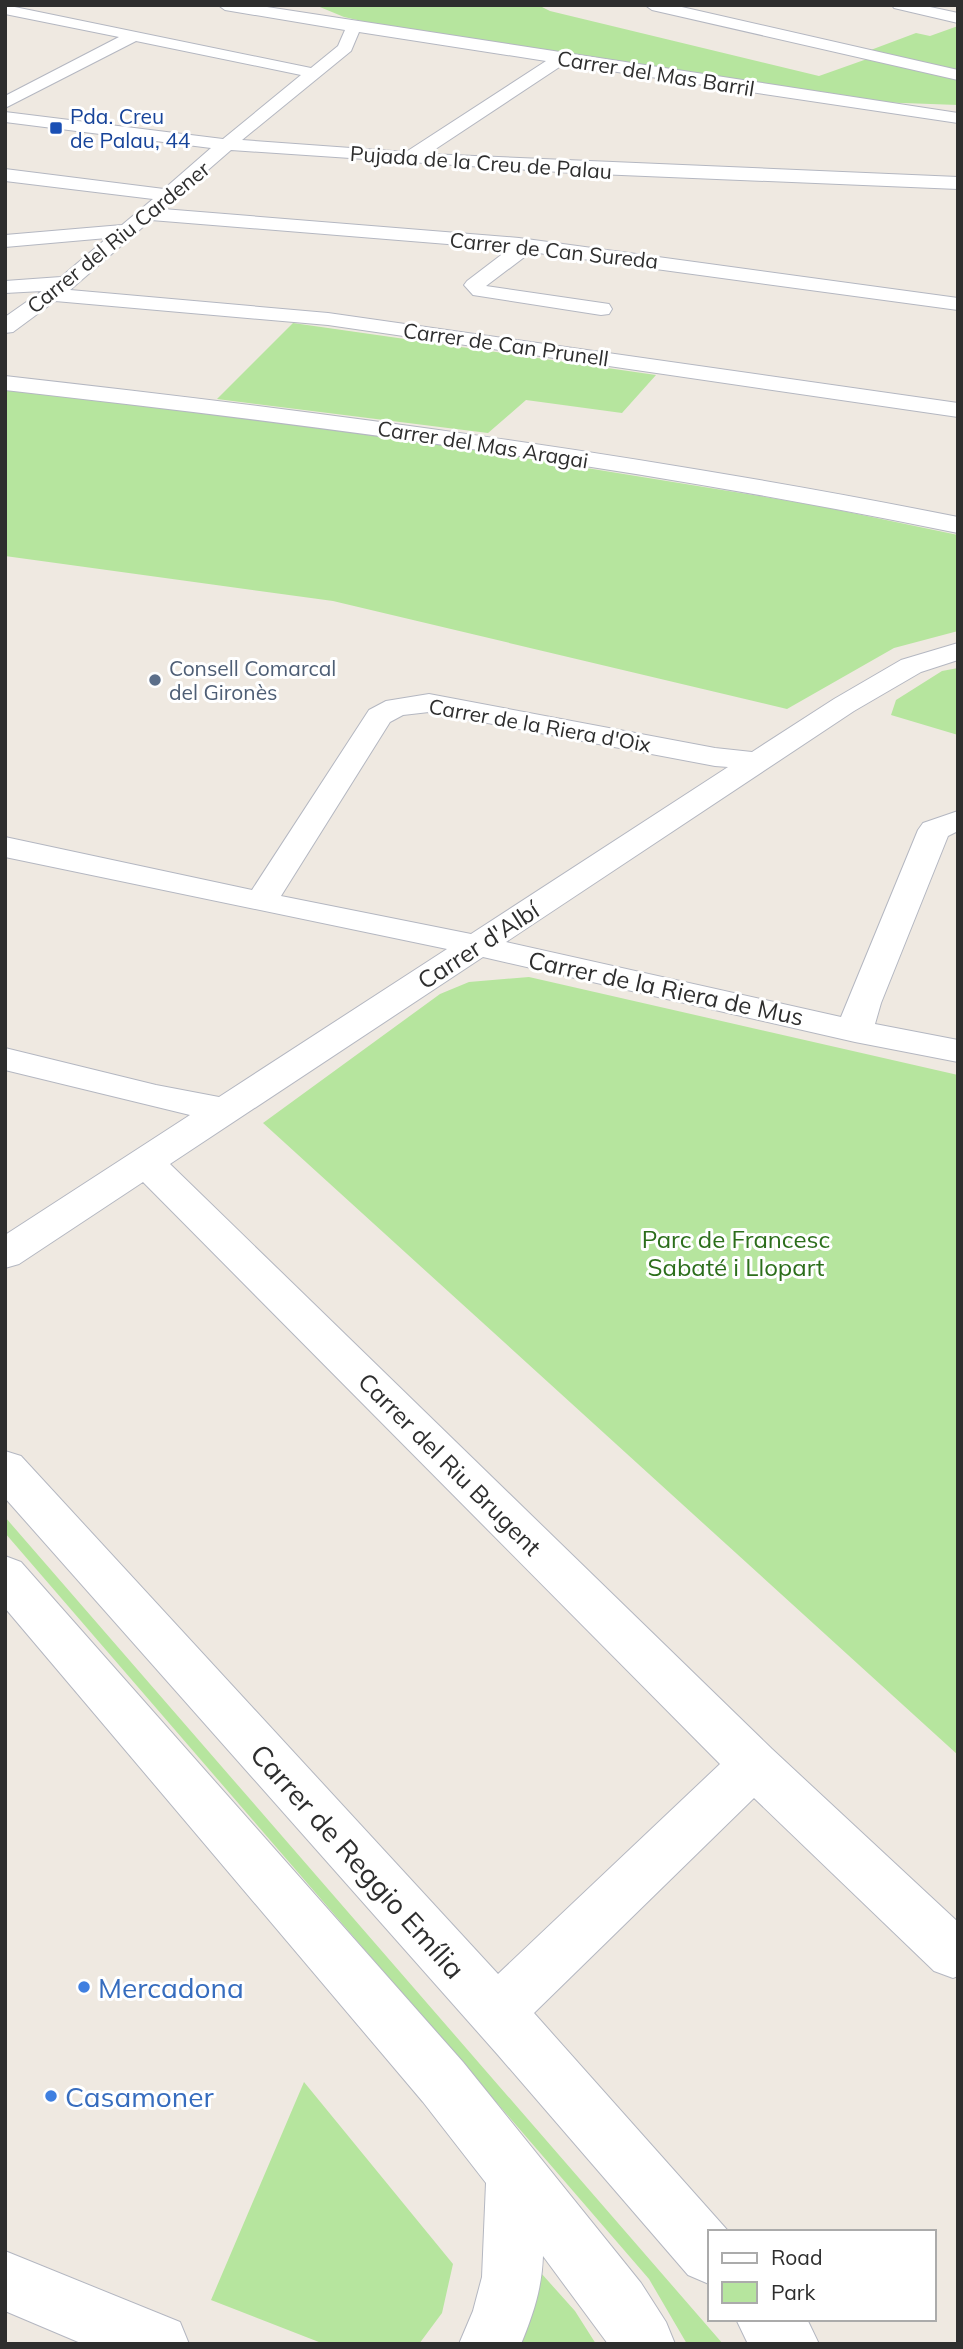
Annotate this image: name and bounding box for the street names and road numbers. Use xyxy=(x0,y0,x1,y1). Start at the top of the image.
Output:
street label: Carrer del Mas Barril xyxy=(555,45,757,101)
street label: Pujada de la Creu de Palau xyxy=(349,140,613,184)
street label: Carrer del Riu Cardener xyxy=(21,155,215,319)
street label: Carrer de Can Sureda xyxy=(448,226,660,274)
street label: Carrer de Can Prunell xyxy=(402,317,610,371)
street label: Carrer del Mas Aragai xyxy=(376,414,590,474)
street label: Carrer de la Riera d'Oix xyxy=(427,693,653,757)
street label: Carrer d'Albí xyxy=(412,894,545,995)
street label: Carrer de la Riera de Mus xyxy=(526,944,806,1032)
street label: Carrer del Riu Brugent xyxy=(352,1366,548,1562)
street label: Carrer de Reggio Emília xyxy=(243,1736,473,1986)

